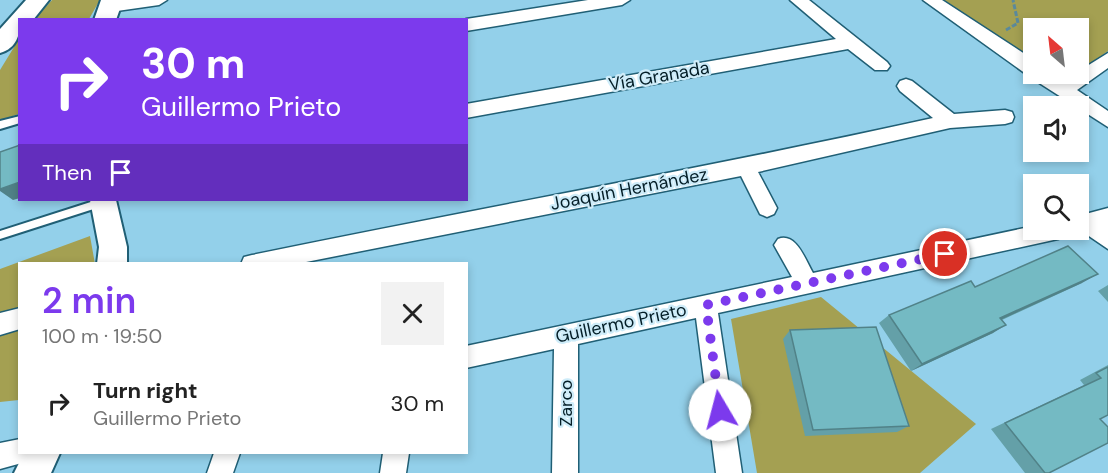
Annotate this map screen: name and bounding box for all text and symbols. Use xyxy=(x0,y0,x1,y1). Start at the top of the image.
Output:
north arrow xyxy=(1023,18,1089,84)
map controls xyxy=(1023,18,1089,240)
text: 30 m xyxy=(141,36,245,91)
icon: right xyxy=(42,42,120,120)
street label: Vía Granada xyxy=(607,55,711,97)
text: Guillermo Prieto xyxy=(141,89,341,124)
button: sound xyxy=(1023,96,1089,162)
icon: arrive xyxy=(104,156,137,189)
text: Then xyxy=(42,158,92,187)
street label: Joaquín Hernández xyxy=(548,162,710,216)
button: search xyxy=(1023,174,1089,240)
pin xyxy=(919,228,970,279)
icon: arrive xyxy=(928,237,961,270)
text: 2 min xyxy=(42,277,136,324)
button: close xyxy=(381,282,444,345)
street label: Guillermo Prieto xyxy=(553,297,689,349)
text: 100 m · 19:50 xyxy=(42,323,162,349)
text: Turn right xyxy=(93,376,198,405)
position arrow xyxy=(688,378,752,442)
street label: Zarco xyxy=(554,380,578,426)
icon: right xyxy=(42,387,75,420)
text: 30 m xyxy=(390,389,444,418)
text: Guillermo Prieto xyxy=(93,405,241,431)

